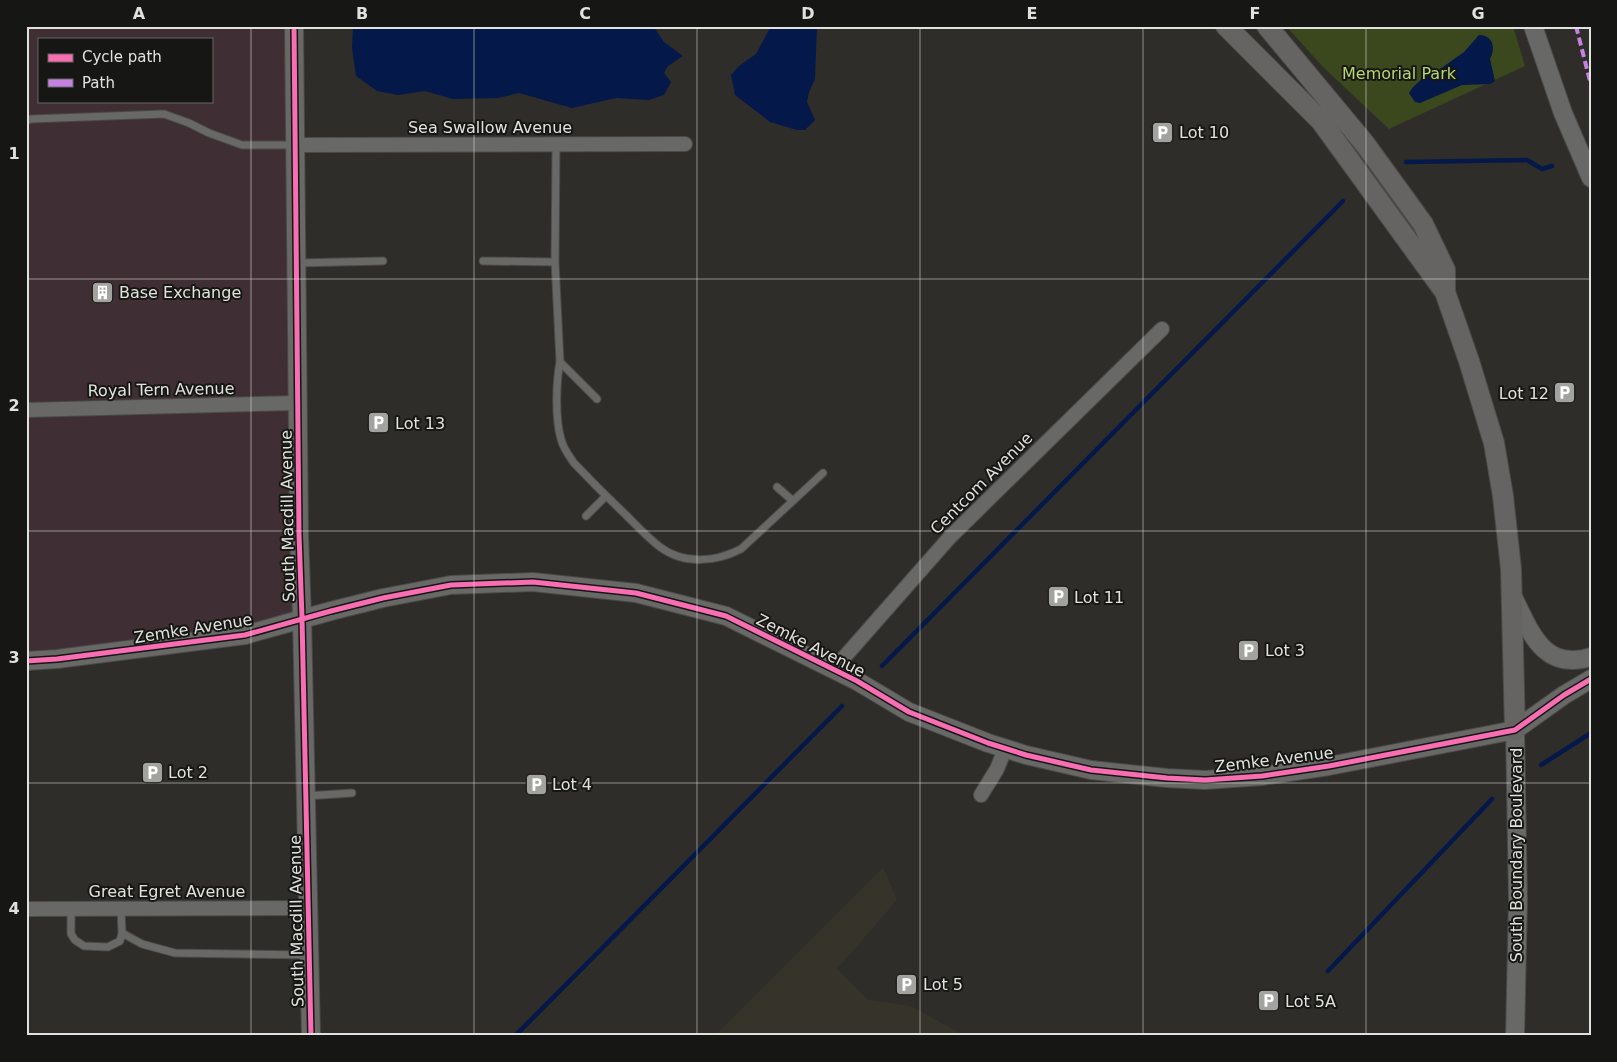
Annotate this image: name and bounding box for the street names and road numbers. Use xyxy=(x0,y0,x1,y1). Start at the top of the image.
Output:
street label: Sea Swallow Avenue xyxy=(408,118,572,137)
street label: Royal Tern Avenue xyxy=(87,379,235,400)
street label: Centcom Avenue xyxy=(927,429,1036,538)
street label: South Macdill Avenue xyxy=(277,430,298,602)
street label: Zemke Avenue xyxy=(133,610,254,647)
street label: Zemke Avenue xyxy=(753,610,868,681)
street label: Zemke Avenue xyxy=(1214,743,1335,776)
street label: South Boundary Boulevard xyxy=(1507,748,1526,962)
street label: South Macdill Avenue xyxy=(286,835,307,1007)
street label: Great Egret Avenue xyxy=(89,882,245,901)

